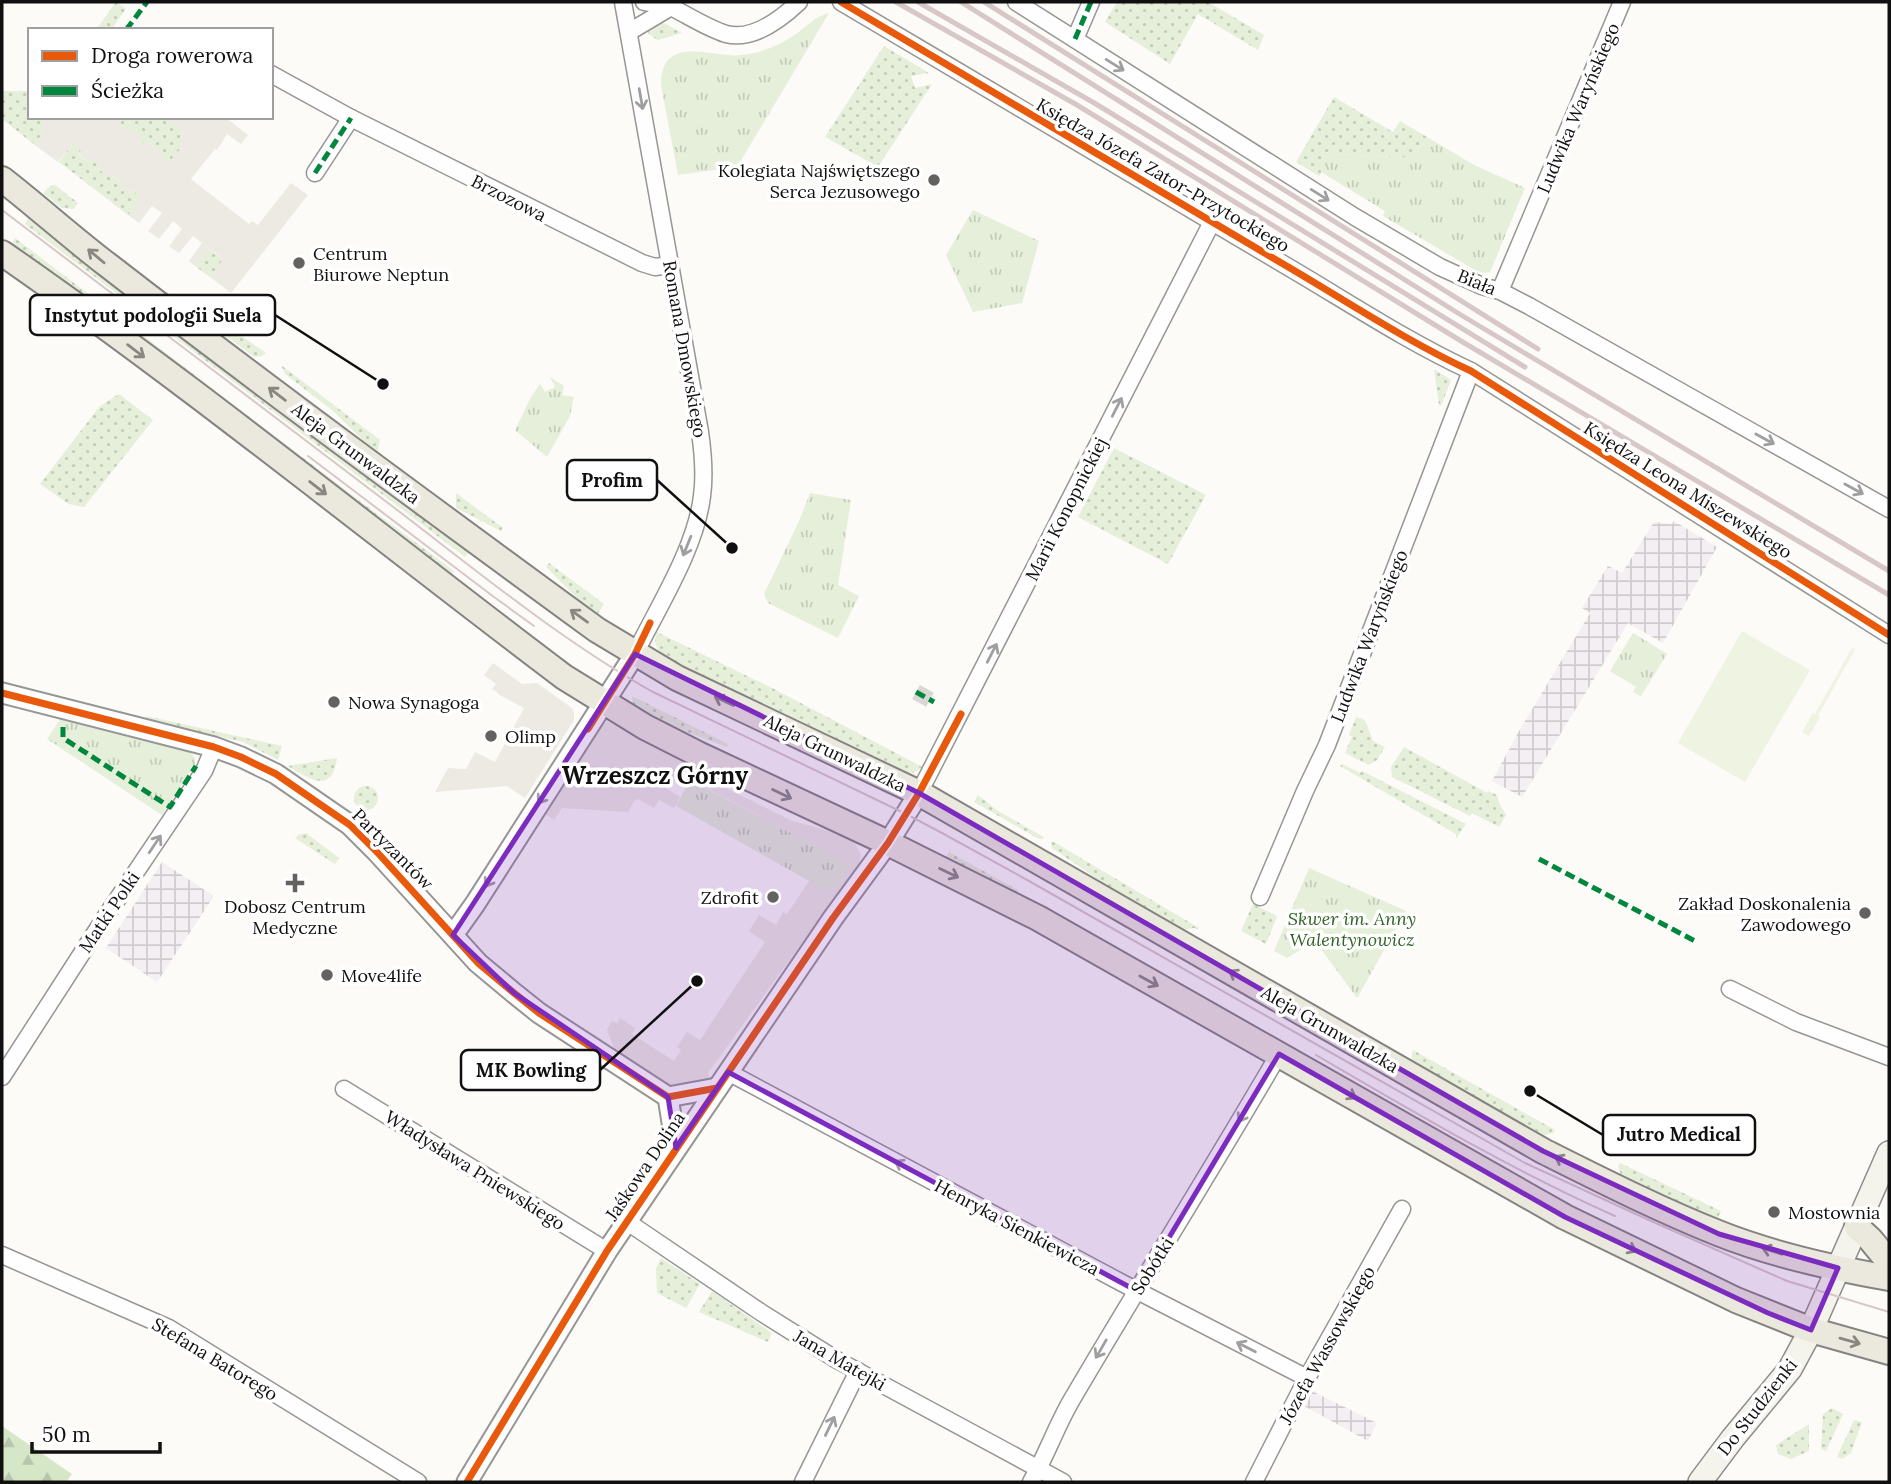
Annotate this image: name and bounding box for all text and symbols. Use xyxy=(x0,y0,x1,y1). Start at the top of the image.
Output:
street label: Ludwika Waryńskiego xyxy=(1532,19,1624,197)
legend xyxy=(28,28,273,119)
text: Droga rowerowa xyxy=(91,42,253,69)
one-way arrow xyxy=(1104,58,1124,72)
text: Ścieżka xyxy=(91,77,164,104)
one-way arrow xyxy=(635,87,648,110)
street label: Księdza Józefa Zator-Przytockiego xyxy=(1032,93,1294,257)
place label: Kolegiata Najświętszego Serca Jezusowego xyxy=(718,159,920,203)
street label: Brzozowa xyxy=(468,169,550,227)
marker: Kolegiata Najświętszego Serca Jezusowego xyxy=(926,172,942,188)
one-way arrow xyxy=(1309,188,1329,202)
place label: Centrum Biurowe Neptun xyxy=(313,242,449,286)
one-way arrow xyxy=(88,248,106,264)
marker: Centrum Biurowe Neptun xyxy=(291,255,307,271)
street label: Romana Dmowskiego xyxy=(658,259,712,439)
street label: Biała xyxy=(1454,264,1500,300)
callout: Instytut podologii Suela xyxy=(30,295,275,335)
text: Instytut podologii Suela xyxy=(44,303,262,327)
one-way arrow xyxy=(126,343,145,358)
one-way arrow xyxy=(269,386,287,401)
street label: Aleja Grunwaldzka xyxy=(286,397,425,509)
one-way arrow xyxy=(1111,397,1125,418)
street label: Księdza Leona Miszewskiego xyxy=(1580,416,1796,564)
one-way arrow xyxy=(1755,432,1775,446)
street label: Marii Konopnickiej xyxy=(1020,433,1112,585)
callout: Profim xyxy=(567,460,657,500)
text: Profim xyxy=(581,468,643,492)
one-way arrow xyxy=(308,480,327,495)
one-way arrow xyxy=(1843,482,1863,496)
one-way arrow xyxy=(680,535,693,556)
street label: Ludwika Waryńskiego xyxy=(1325,546,1413,726)
one-way arrow xyxy=(569,609,588,624)
one-way arrow xyxy=(985,644,999,664)
place label: Nowa Synagoga xyxy=(348,691,480,714)
one-way arrow xyxy=(714,693,735,707)
marker: Nowa Synagoga xyxy=(326,694,342,710)
street label: Aleja Grunwaldzka xyxy=(759,708,910,797)
place label: Olimp xyxy=(505,725,556,748)
marker: Olimp xyxy=(483,728,499,744)
district label: Wrzeszcz Górny xyxy=(562,760,749,791)
one-way arrow xyxy=(537,785,551,804)
one-way arrow xyxy=(771,787,792,801)
street label: Partyzantów xyxy=(348,804,439,895)
one-way arrow xyxy=(147,835,162,854)
street label: Matki Polki xyxy=(73,867,145,957)
one-way arrow xyxy=(938,867,959,881)
one-way arrow xyxy=(483,868,498,887)
marker: Dobosz Centrum Medyczne xyxy=(285,873,305,893)
place label: Zdrofit xyxy=(701,886,759,909)
marker: Zdrofit xyxy=(765,889,781,905)
place label: Zakład Doskonalenia Zawodowego xyxy=(1678,892,1851,936)
place label: Dobosz Centrum Medyczne xyxy=(224,895,366,939)
marker: Zakład Doskonalenia Zawodowego xyxy=(1857,905,1873,921)
park label: Skwer im. Anny Walentynowicz xyxy=(1288,907,1416,951)
place label: Move4life xyxy=(341,964,422,987)
marker: Move4life xyxy=(319,967,335,983)
one-way arrow xyxy=(1228,969,1248,983)
one-way arrow xyxy=(1138,975,1159,988)
street label: Aleja Grunwaldzka xyxy=(1256,980,1403,1078)
callout: MK Bowling xyxy=(461,1050,600,1090)
text: MK Bowling xyxy=(476,1058,588,1082)
one-way arrow xyxy=(1336,1087,1357,1100)
one-way arrow xyxy=(1237,1103,1251,1123)
street label: Władysława Pniewskiego xyxy=(381,1105,569,1235)
street label: Jaśkowa Dolina xyxy=(600,1107,690,1226)
callout: Jutro Medical xyxy=(1603,1115,1755,1155)
text: Jutro Medical xyxy=(1617,1122,1741,1146)
one-way arrow xyxy=(1554,1154,1575,1168)
one-way arrow xyxy=(894,1159,915,1172)
street label: Henryka Sienkiewicza xyxy=(931,1174,1103,1280)
place label: Mostownia xyxy=(1788,1201,1880,1224)
marker: Mostownia xyxy=(1766,1204,1782,1220)
street label: Sobótki xyxy=(1125,1233,1179,1299)
one-way arrow xyxy=(1616,1240,1637,1254)
one-way arrow xyxy=(1762,1244,1784,1256)
street label: Józefa Wassowskiego xyxy=(1273,1262,1380,1429)
street label: Stefana Batorego xyxy=(148,1312,282,1406)
street label: Jana Matejki xyxy=(789,1324,890,1396)
one-way arrow xyxy=(1838,1335,1861,1348)
one-way arrow xyxy=(1094,1338,1107,1359)
one-way arrow xyxy=(1236,1340,1257,1354)
street label: Do Studzienki xyxy=(1712,1354,1802,1460)
scale bar xyxy=(32,1410,159,1454)
one-way arrow xyxy=(824,1416,837,1437)
text: 50 m xyxy=(42,1421,91,1448)

